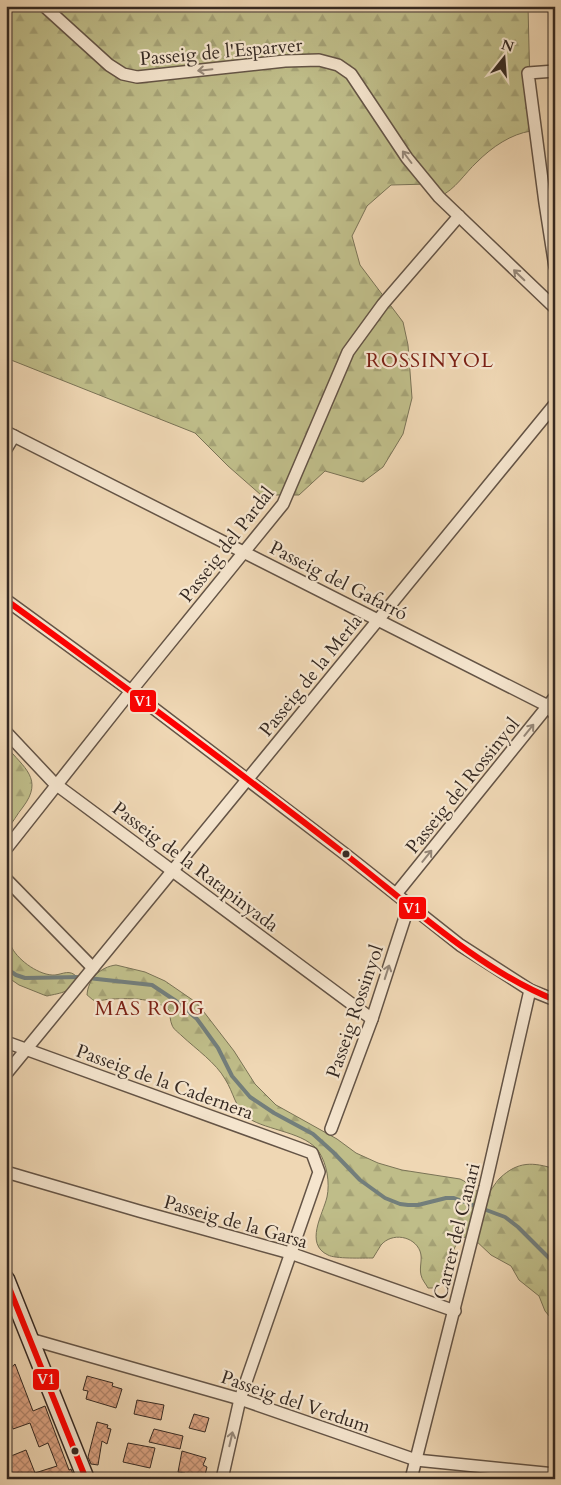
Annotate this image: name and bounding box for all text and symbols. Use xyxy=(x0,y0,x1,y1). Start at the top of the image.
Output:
street label: Passeig de l'Esparver xyxy=(139,32,304,72)
north arrow xyxy=(478,32,528,82)
text: N xyxy=(499,35,516,57)
one-way arrow xyxy=(198,65,214,74)
one-way arrow xyxy=(402,150,412,164)
one-way arrow xyxy=(513,268,525,281)
district label: ROSSINYOL xyxy=(366,347,494,374)
street label: Passeig del Pardal xyxy=(173,481,280,608)
street label: Passeig del Gafarró xyxy=(265,535,412,627)
street label: Passeig de la Merla xyxy=(253,609,368,742)
line badge: V1 xyxy=(129,689,157,713)
text: V1 xyxy=(134,692,152,711)
street label: Passeig del Rossinyol xyxy=(400,712,526,859)
one-way arrow xyxy=(523,724,534,737)
street label: Passeig de la Ratapinyada xyxy=(107,796,284,938)
unlabelled marker xyxy=(341,849,351,859)
one-way arrow xyxy=(421,850,432,863)
line badge: V1 xyxy=(398,896,427,920)
text: V1 xyxy=(403,899,421,918)
street label: Passeig Rossinyol xyxy=(320,941,390,1081)
one-way arrow xyxy=(383,965,392,981)
district label: MAS ROIG xyxy=(95,995,205,1022)
street label: Passeig de la Cadernera xyxy=(72,1038,257,1126)
street label: Carrer del Canari xyxy=(427,1160,487,1302)
street label: Passeig de la Garsa xyxy=(161,1189,311,1255)
street label: Passeig del Verdum xyxy=(217,1364,375,1440)
line badge: V1 xyxy=(32,1368,60,1391)
text: V1 xyxy=(37,1370,55,1389)
one-way arrow xyxy=(227,1431,236,1447)
unlabelled marker xyxy=(70,1446,80,1456)

